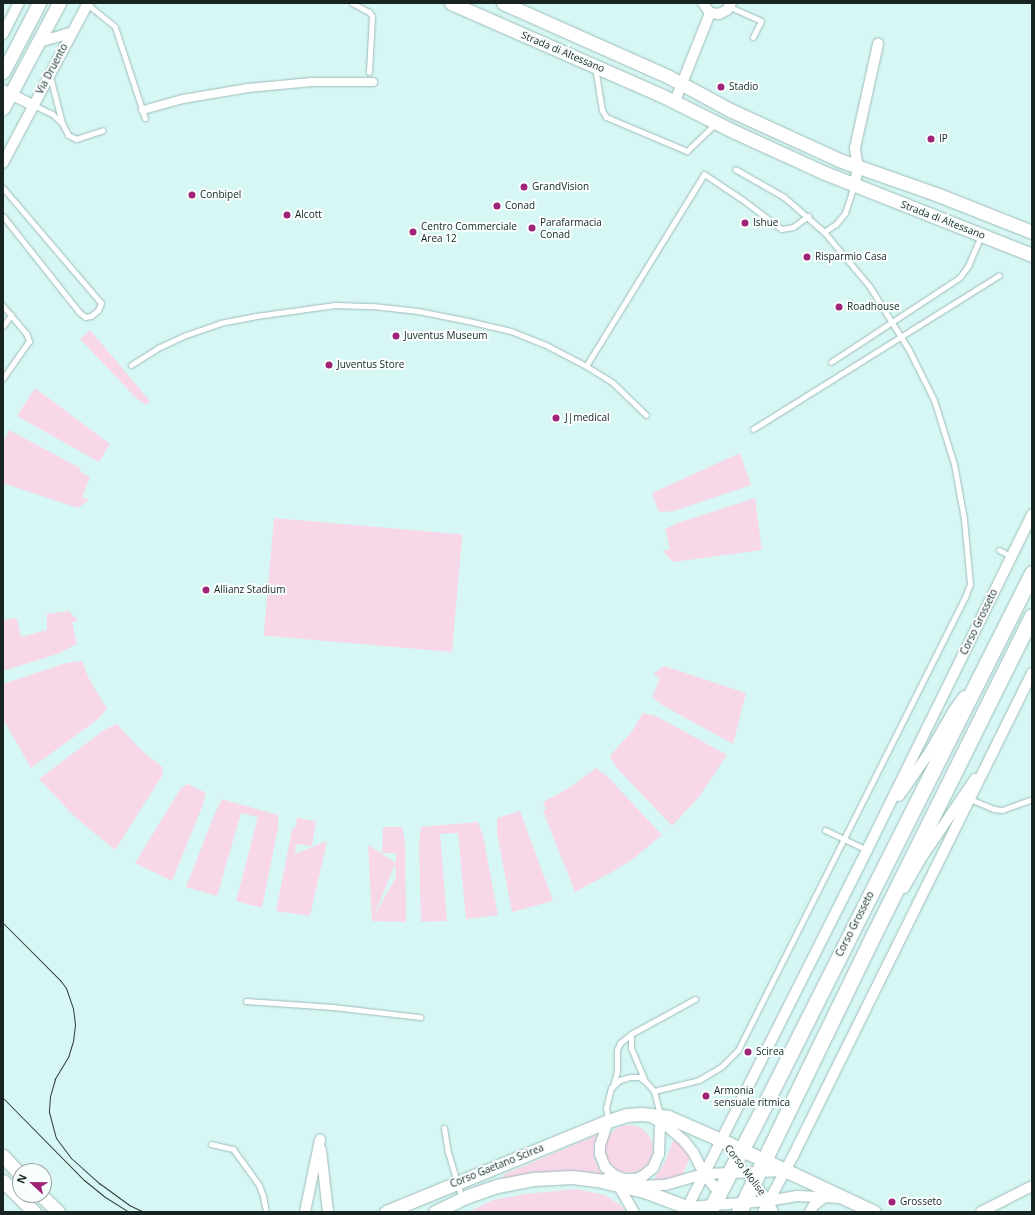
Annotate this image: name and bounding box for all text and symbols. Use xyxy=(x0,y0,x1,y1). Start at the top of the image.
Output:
street label: Strada di Altessano xyxy=(519,29,607,75)
street label: Via Druento xyxy=(34,42,70,96)
place label: Stadio xyxy=(729,81,758,93)
marker: Stadio xyxy=(716,82,726,92)
place label: IP xyxy=(939,133,948,145)
marker: IP xyxy=(926,134,936,144)
place label: GrandVision xyxy=(532,181,589,193)
marker: GrandVision xyxy=(519,182,529,192)
place label: Conbipel xyxy=(200,189,241,201)
marker: Conbipel xyxy=(187,190,197,200)
street label: Strada di Altessano xyxy=(899,198,987,242)
place label: Conad xyxy=(505,200,535,212)
marker: Conad xyxy=(492,201,502,211)
place label: Alcott xyxy=(295,209,322,221)
marker: Alcott xyxy=(282,210,292,220)
place label: Parafarmacia Conad xyxy=(540,216,602,240)
place label: Ishue xyxy=(753,217,778,229)
marker: Ishue xyxy=(740,218,750,228)
place label: Centro Commerciale Area 12 xyxy=(421,220,517,244)
marker: Parafarmacia Conad xyxy=(527,223,537,233)
marker: Centro Commerciale Area 12 xyxy=(408,227,418,237)
place label: Risparmio Casa xyxy=(815,251,887,263)
marker: Risparmio Casa xyxy=(802,252,812,262)
place label: Roadhouse xyxy=(847,301,900,313)
marker: Roadhouse xyxy=(834,302,844,312)
place label: Juventus Museum xyxy=(404,330,488,342)
marker: Juventus Museum xyxy=(391,331,401,341)
place label: Juventus Store xyxy=(337,359,404,371)
marker: Juventus Store xyxy=(324,360,334,370)
marker: J|medical xyxy=(550,412,562,424)
place label: J|medical xyxy=(565,412,610,424)
place label: Allianz Stadium xyxy=(214,584,286,596)
marker: Allianz Stadium xyxy=(201,585,211,595)
street label: Corso Grosseto xyxy=(958,587,1000,657)
street label: Corso Grosseto xyxy=(833,889,877,959)
place label: Scirea xyxy=(756,1046,784,1058)
marker: Scirea xyxy=(743,1047,753,1057)
place label: Armonia sensuale ritmica xyxy=(714,1084,790,1108)
marker: Armonia sensuale ritmica xyxy=(701,1091,711,1101)
street label: Corso Gaetano Scirea xyxy=(448,1142,546,1190)
street label: Corso Molise xyxy=(722,1142,768,1198)
north arrow xyxy=(12,1163,52,1203)
text: N xyxy=(13,1172,30,1186)
place label: Grosseto xyxy=(900,1196,942,1208)
marker: Grosseto xyxy=(887,1197,897,1207)

